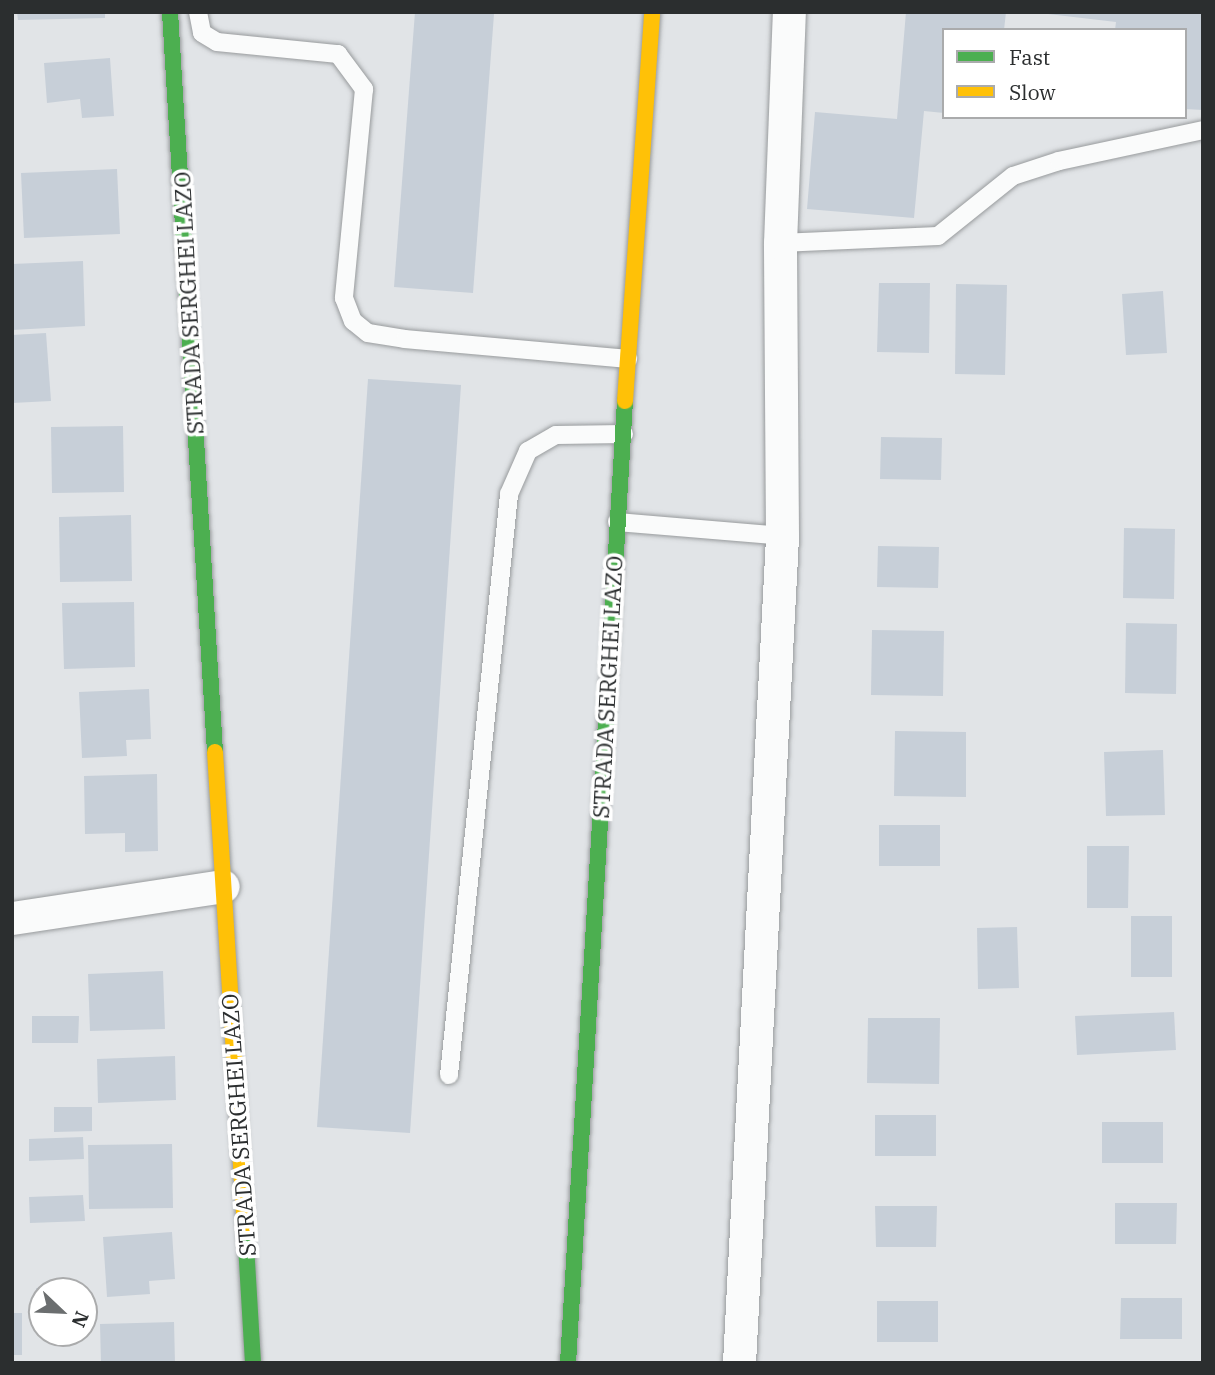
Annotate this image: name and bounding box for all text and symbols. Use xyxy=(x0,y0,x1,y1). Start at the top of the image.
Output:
legend xyxy=(942,28,1187,119)
text: Fast xyxy=(1009,43,1050,71)
text: Slow xyxy=(1009,78,1056,106)
street label: STRADA SERGHEI LAZO xyxy=(167,171,209,435)
street label: STRADA SERGHEI LAZO xyxy=(586,555,628,819)
street label: STRADA SERGHEI LAZO xyxy=(215,993,261,1257)
north arrow xyxy=(28,1277,98,1347)
text: N xyxy=(67,1308,94,1331)

